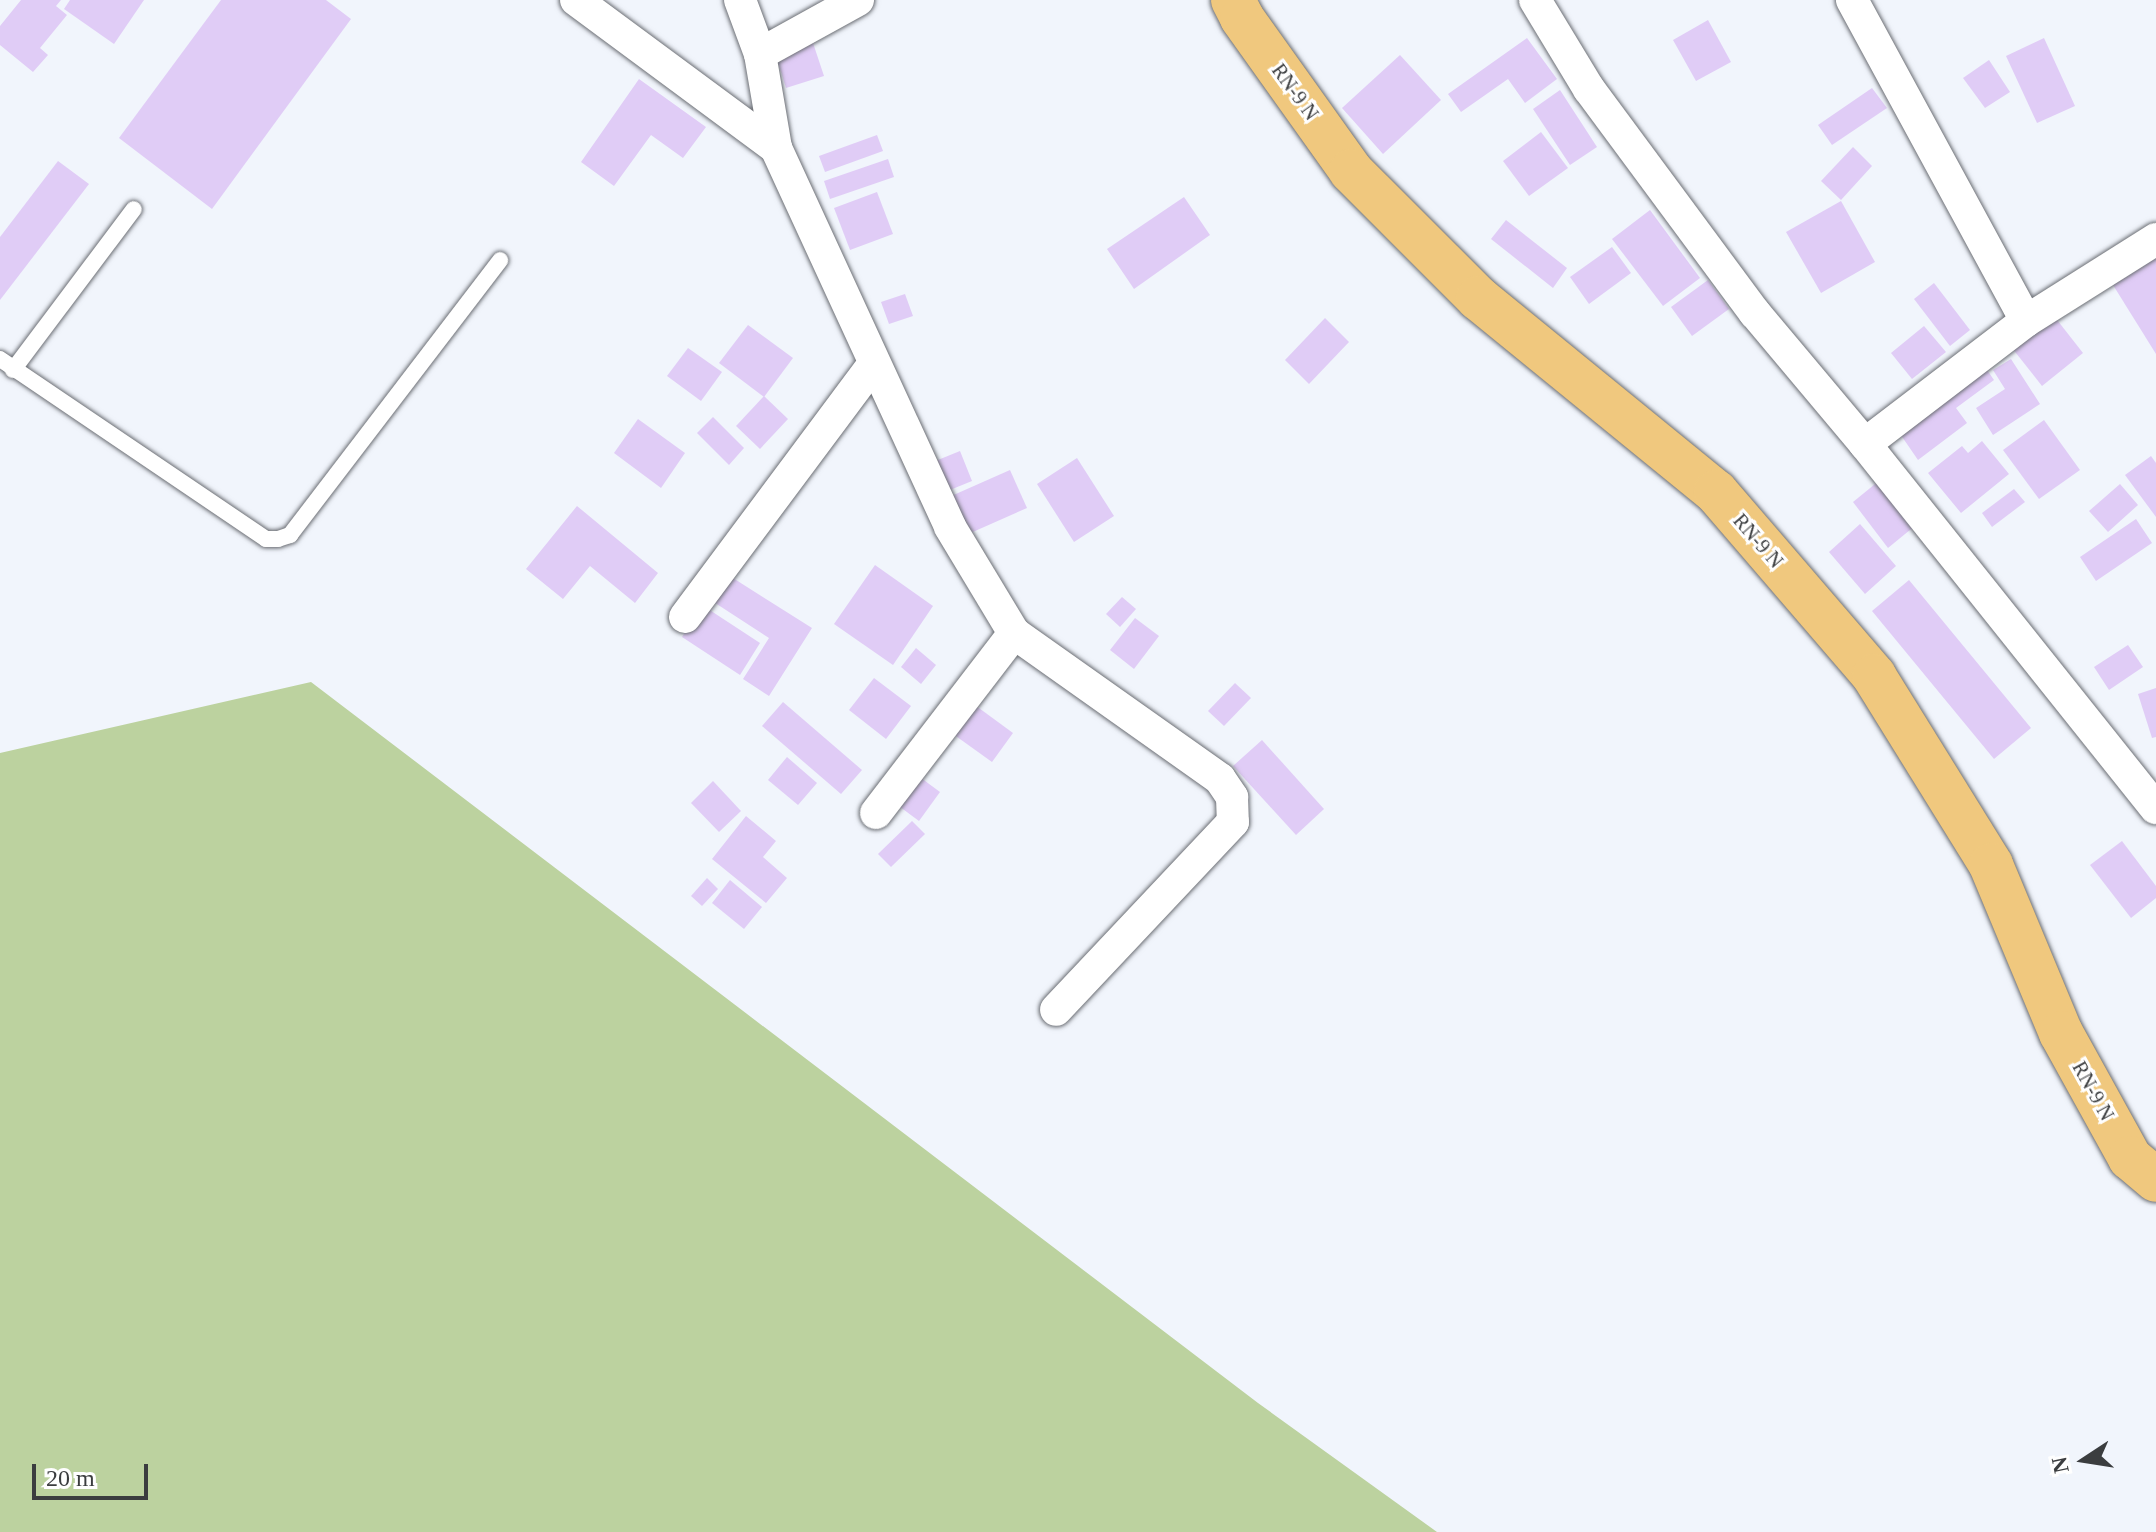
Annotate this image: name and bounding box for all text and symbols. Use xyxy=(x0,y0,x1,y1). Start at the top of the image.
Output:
street label: RN-9 N xyxy=(1267,59,1323,125)
street label: RN-9 N xyxy=(1728,509,1788,573)
street label: RN-9 N xyxy=(2067,1057,2119,1125)
north arrow xyxy=(2044,1420,2124,1500)
scale bar xyxy=(36,1448,152,1498)
text: N xyxy=(2046,1455,2074,1475)
text: 20 m xyxy=(46,1465,95,1491)

